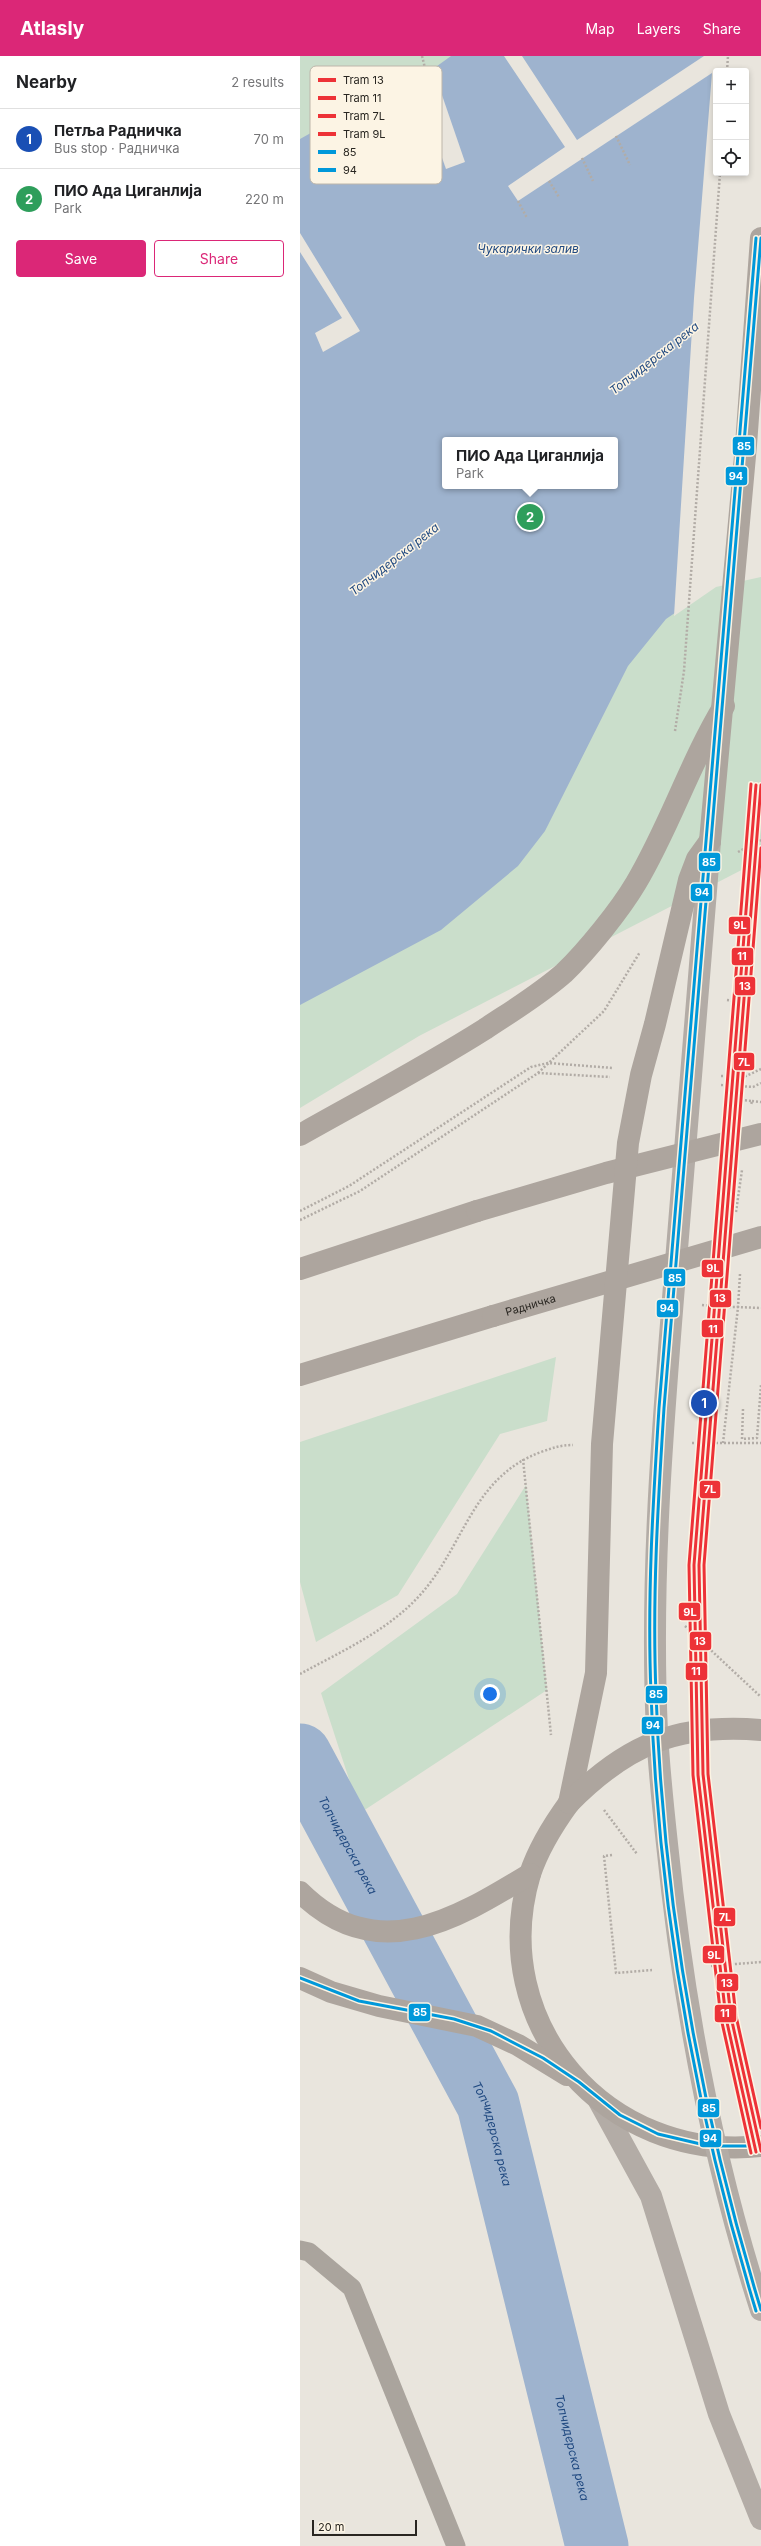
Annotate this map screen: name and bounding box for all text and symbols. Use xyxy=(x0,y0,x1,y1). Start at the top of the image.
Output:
text: Atlasly xyxy=(20,17,84,40)
text: Map xyxy=(586,20,615,37)
text: Layers xyxy=(637,20,681,37)
text: Share xyxy=(703,20,741,37)
legend xyxy=(310,66,442,184)
map controls xyxy=(713,68,749,176)
button: + xyxy=(713,68,749,104)
text: Nearby xyxy=(16,72,77,92)
text: Tram 13 xyxy=(343,73,384,87)
text: 2 results xyxy=(231,74,284,90)
text: Tram 11 xyxy=(343,91,381,105)
button: − xyxy=(713,104,749,140)
text: Tram 7L xyxy=(343,109,385,123)
text: Петља Радничка xyxy=(54,121,182,140)
text: Tram 9L xyxy=(343,127,386,141)
text: 1 xyxy=(26,131,32,147)
text: 70 m xyxy=(254,131,284,147)
text: Bus stop · Радничка xyxy=(54,140,180,156)
button: locate xyxy=(713,140,749,176)
text: 85 xyxy=(343,145,357,159)
text: 94 xyxy=(343,163,357,177)
text: ПИО Ада Циганлија xyxy=(54,181,202,200)
text: 2 xyxy=(25,191,33,207)
text: 220 m xyxy=(245,191,284,207)
text: Park xyxy=(54,200,82,216)
button: Save xyxy=(16,240,146,277)
button: Share xyxy=(154,240,284,277)
water label: Чукарички залив xyxy=(477,241,579,256)
water label: Топчидерска река xyxy=(606,318,702,398)
line badge: 85 xyxy=(732,436,755,456)
popup xyxy=(442,437,618,489)
text: 85 xyxy=(737,439,751,453)
text: ПИО Ада Циганлија xyxy=(456,446,604,465)
text: Park xyxy=(456,465,484,481)
line badge: 94 xyxy=(725,466,748,486)
text: 94 xyxy=(729,469,743,483)
pin: 2 xyxy=(517,502,543,532)
water label: Топчидерска река xyxy=(346,519,442,599)
line badge: 85 xyxy=(698,852,721,872)
text: 85 xyxy=(702,855,716,869)
line badge: 94 xyxy=(690,883,713,902)
text: 94 xyxy=(695,885,709,899)
line badge: 9L xyxy=(728,916,751,935)
text: 9L xyxy=(733,918,747,932)
line badge: 11 xyxy=(731,947,754,966)
text: 11 xyxy=(737,949,747,963)
line badge: 13 xyxy=(734,976,756,996)
text: 13 xyxy=(739,979,751,993)
line badge: 7L xyxy=(733,1052,755,1071)
text: 7L xyxy=(738,1055,750,1069)
line badge: 9L xyxy=(701,1259,724,1278)
text: 9L xyxy=(706,1261,720,1275)
line badge: 85 xyxy=(663,1268,686,1287)
text: 85 xyxy=(668,1271,682,1285)
line badge: 13 xyxy=(709,1289,732,1308)
street label: Радничка xyxy=(504,1291,557,1319)
text: 13 xyxy=(714,1291,726,1305)
line badge: 94 xyxy=(656,1299,679,1318)
text: 94 xyxy=(660,1301,674,1315)
line badge: 11 xyxy=(701,1319,724,1338)
text: 11 xyxy=(708,1322,718,1336)
pin: 1 xyxy=(691,1388,717,1418)
line badge: 7L xyxy=(699,1480,721,1499)
text: 7L xyxy=(704,1482,716,1496)
line badge: 9L xyxy=(678,1602,701,1621)
text: 9L xyxy=(683,1605,697,1619)
line badge: 13 xyxy=(689,1631,712,1651)
text: 13 xyxy=(694,1634,706,1648)
line badge: 11 xyxy=(685,1662,708,1681)
text: 11 xyxy=(691,1664,701,1678)
your location xyxy=(480,1684,500,1704)
line badge: 85 xyxy=(645,1685,668,1704)
text: 85 xyxy=(649,1687,663,1701)
line badge: 94 xyxy=(641,1716,664,1735)
text: 94 xyxy=(646,1718,660,1732)
water label: Топчидерска река xyxy=(316,1793,381,1896)
line badge: 7L xyxy=(713,1907,736,1927)
text: 7L xyxy=(719,1910,731,1924)
line badge: 9L xyxy=(702,1945,725,1964)
text: 9L xyxy=(707,1948,721,1962)
line badge: 13 xyxy=(716,1973,739,1992)
text: 13 xyxy=(721,1976,733,1990)
line badge: 85 xyxy=(408,2003,431,2022)
line badge: 11 xyxy=(714,2004,737,2023)
text: 85 xyxy=(413,2005,427,2019)
text: 11 xyxy=(720,2006,730,2020)
water label: Топчидерска река xyxy=(470,2078,515,2188)
line badge: 85 xyxy=(697,2098,720,2118)
text: 85 xyxy=(702,2101,716,2115)
line badge: 94 xyxy=(699,2129,722,2148)
text: 94 xyxy=(703,2131,717,2145)
water label: Топчидерска река xyxy=(552,2392,593,2502)
scale bar xyxy=(312,2518,417,2537)
text: 20 m xyxy=(318,2520,344,2534)

